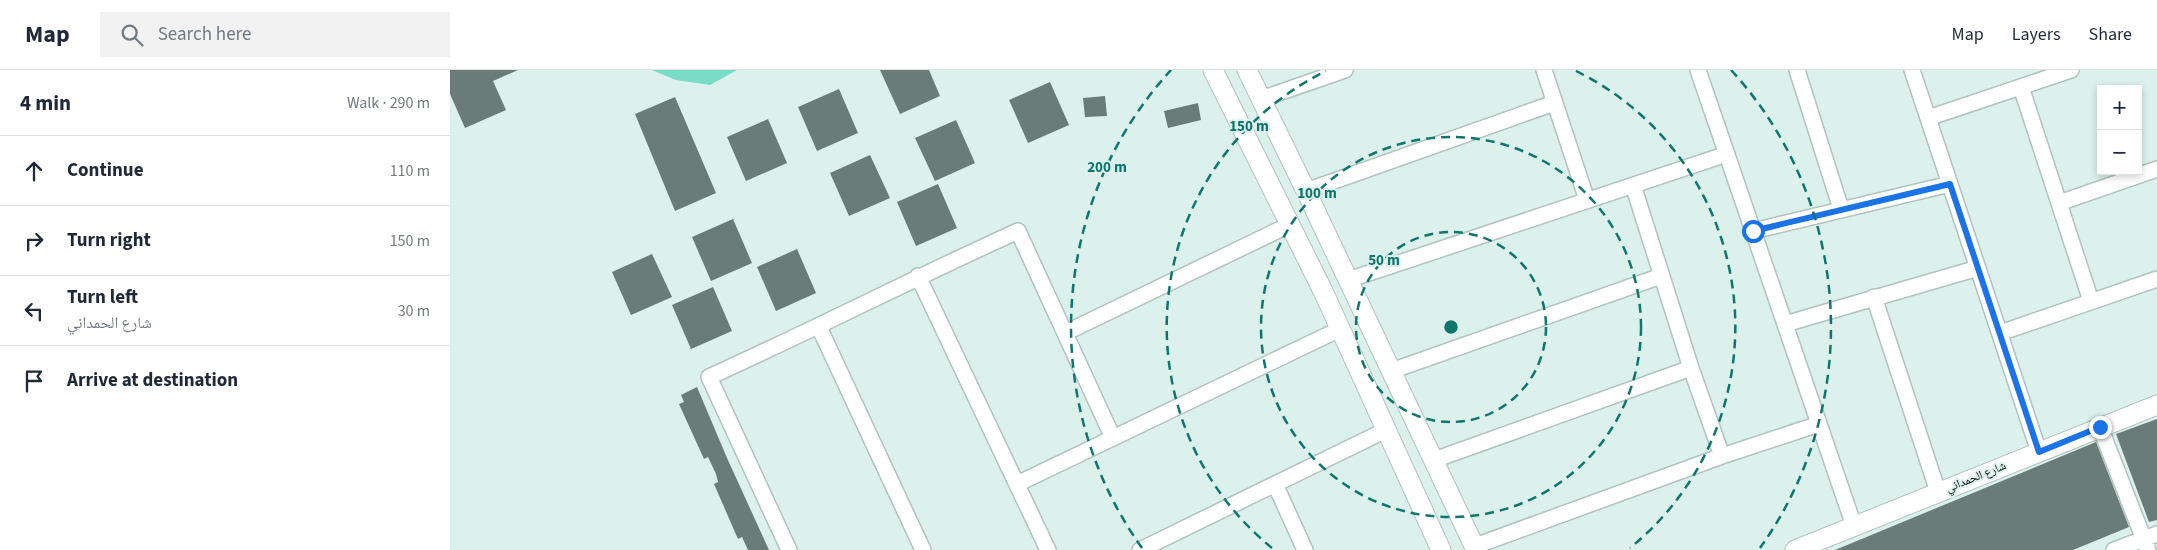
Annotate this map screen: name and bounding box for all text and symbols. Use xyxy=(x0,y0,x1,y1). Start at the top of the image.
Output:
search box xyxy=(100,12,450,57)
text: Map xyxy=(25,17,70,52)
icon: search xyxy=(118,21,146,49)
text: Search here xyxy=(158,21,251,48)
text: Map xyxy=(1952,22,1984,47)
text: Layers xyxy=(2012,22,2061,47)
text: Share xyxy=(2089,22,2132,47)
map controls xyxy=(2097,85,2142,175)
button: + xyxy=(2097,85,2142,130)
text: 4 min xyxy=(20,88,71,118)
text: Walk · 290 m xyxy=(347,92,430,114)
text: 150 m xyxy=(1229,116,1269,137)
button: − xyxy=(2097,130,2142,175)
icon: ahead xyxy=(20,157,48,185)
text: Continue xyxy=(67,157,144,184)
text: 200 m xyxy=(1087,157,1127,178)
text: 110 m xyxy=(390,160,430,182)
text: 100 m xyxy=(1297,183,1337,204)
route start xyxy=(1742,220,1765,243)
icon: right xyxy=(20,227,48,255)
text: Turn right xyxy=(67,227,151,254)
text: 150 m xyxy=(390,230,430,252)
text: 50 m xyxy=(1368,250,1400,271)
text: Turn left xyxy=(67,284,138,311)
icon: left xyxy=(20,297,48,325)
text: 30 m xyxy=(398,300,430,322)
text: شارع الحمداني xyxy=(67,312,152,334)
centre of rings xyxy=(1442,318,1460,336)
icon: arrive xyxy=(20,367,48,395)
text: Arrive at destination xyxy=(67,367,238,394)
route end xyxy=(2089,416,2112,439)
street label: شارع الحمداني xyxy=(1943,457,2009,498)

